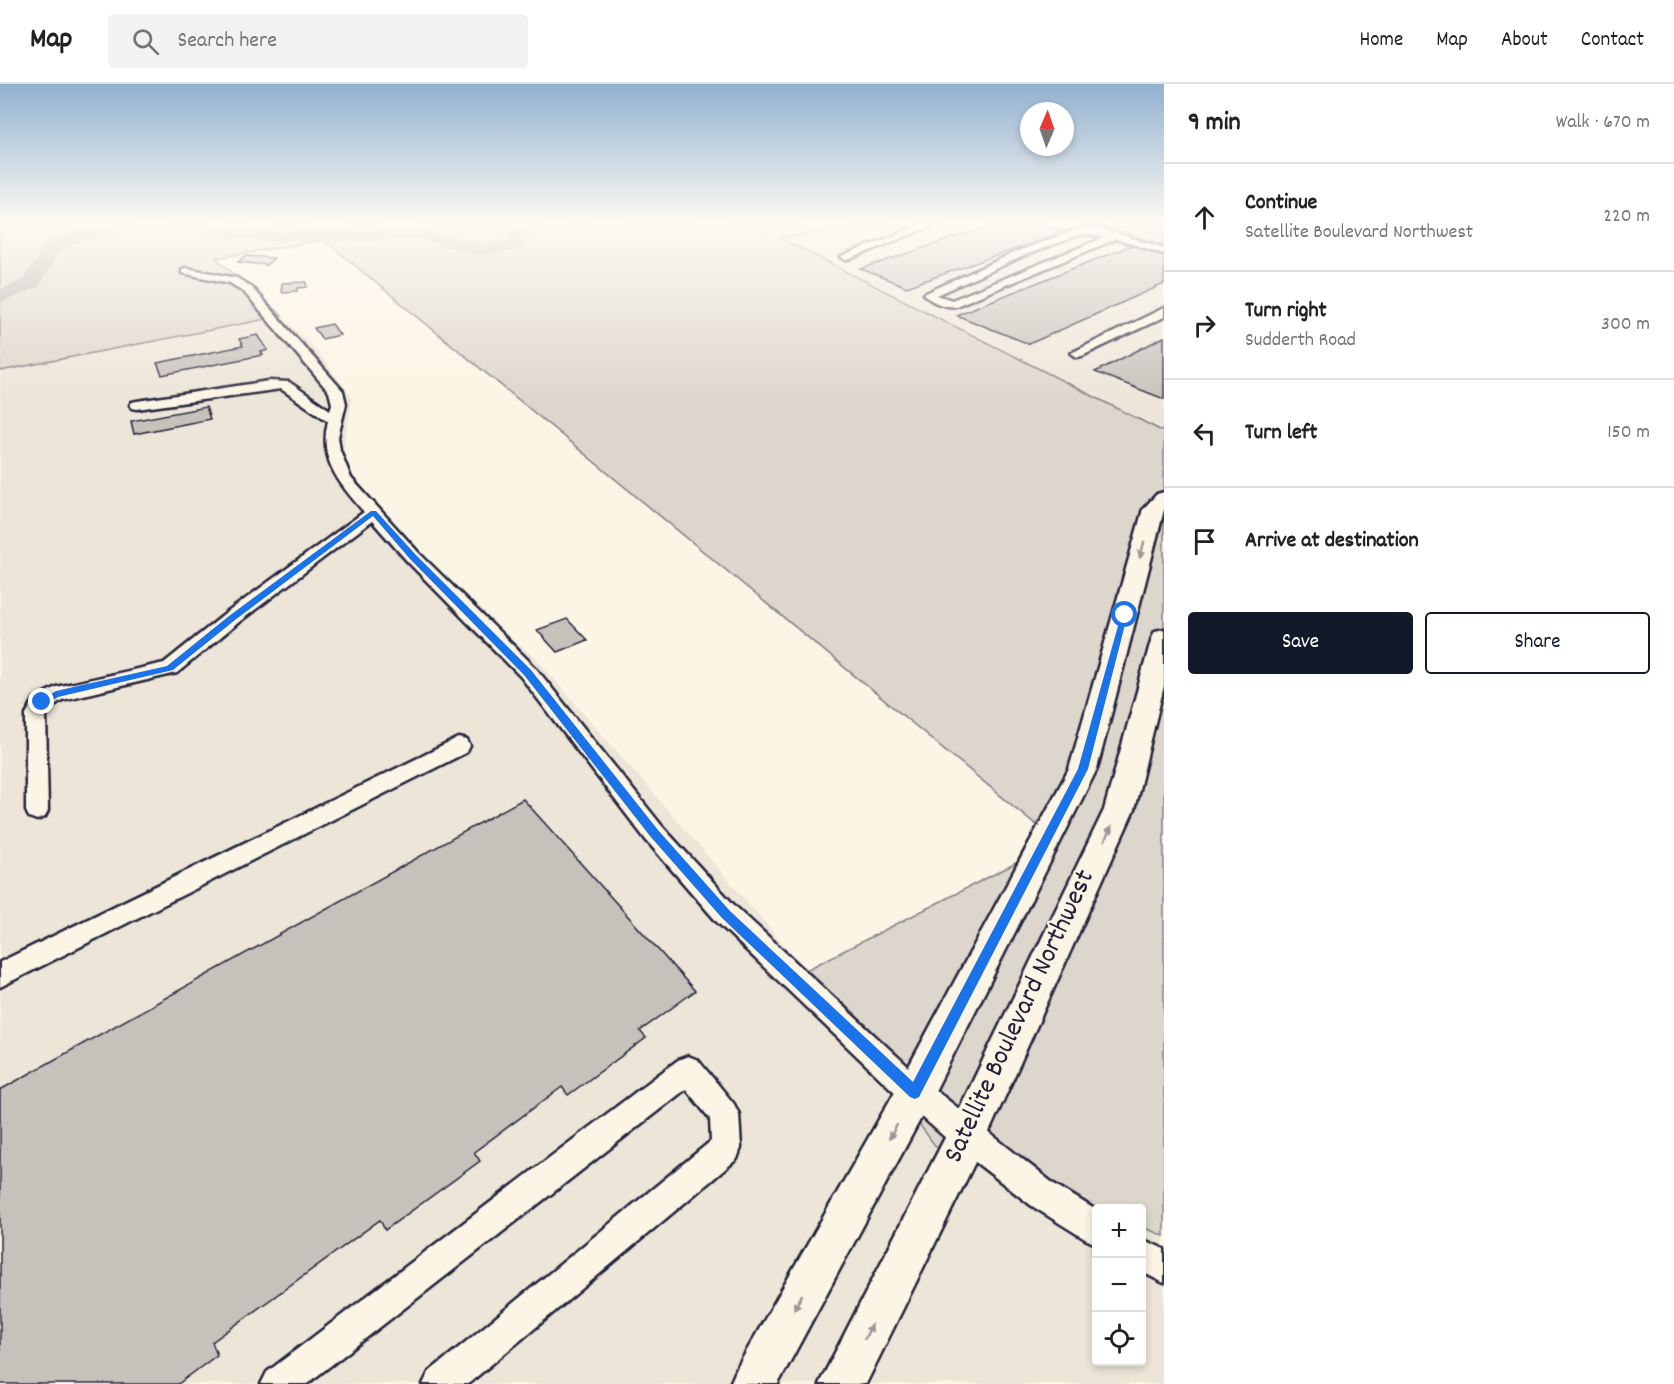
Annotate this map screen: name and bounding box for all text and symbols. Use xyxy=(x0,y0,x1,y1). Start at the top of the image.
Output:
search box xyxy=(108,14,528,68)
text: Map xyxy=(30,21,72,61)
icon: search xyxy=(129,25,162,58)
text: Search here xyxy=(177,26,277,57)
text: Home xyxy=(1359,26,1403,56)
text: Map xyxy=(1436,26,1468,56)
text: About xyxy=(1501,26,1548,56)
text: Contact xyxy=(1581,26,1644,56)
north arrow xyxy=(1020,102,1074,156)
text: 9 min xyxy=(1188,105,1241,142)
text: Walk · 670 m xyxy=(1556,109,1650,137)
text: Continue xyxy=(1245,188,1317,219)
icon: ahead xyxy=(1188,201,1221,234)
text: 220 m xyxy=(1603,203,1650,231)
text: Satellite Boulevard Northwest xyxy=(1245,219,1473,247)
text: Turn right xyxy=(1245,296,1327,327)
icon: right xyxy=(1188,309,1221,342)
text: 300 m xyxy=(1601,311,1650,339)
text: Sudderth Road xyxy=(1245,327,1356,355)
icon: left xyxy=(1188,417,1221,450)
text: Turn left xyxy=(1245,418,1317,449)
text: 150 m xyxy=(1607,419,1650,447)
icon: arrive xyxy=(1188,525,1221,558)
text: Arrive at destination xyxy=(1245,526,1419,557)
one-way arrow xyxy=(1137,541,1147,559)
route start xyxy=(1111,601,1137,627)
button: Save xyxy=(1188,612,1413,674)
button: Share xyxy=(1425,612,1650,674)
route end xyxy=(28,688,54,714)
one-way arrow xyxy=(1103,826,1112,843)
street label: Satellite Boulevard Northwest xyxy=(935,864,1107,1170)
one-way arrow xyxy=(888,1123,898,1140)
map controls xyxy=(1092,1204,1146,1366)
button: + xyxy=(1092,1204,1146,1258)
button: − xyxy=(1092,1258,1146,1312)
one-way arrow xyxy=(793,1294,803,1311)
button: locate xyxy=(1092,1312,1146,1366)
one-way arrow xyxy=(864,1323,873,1340)

